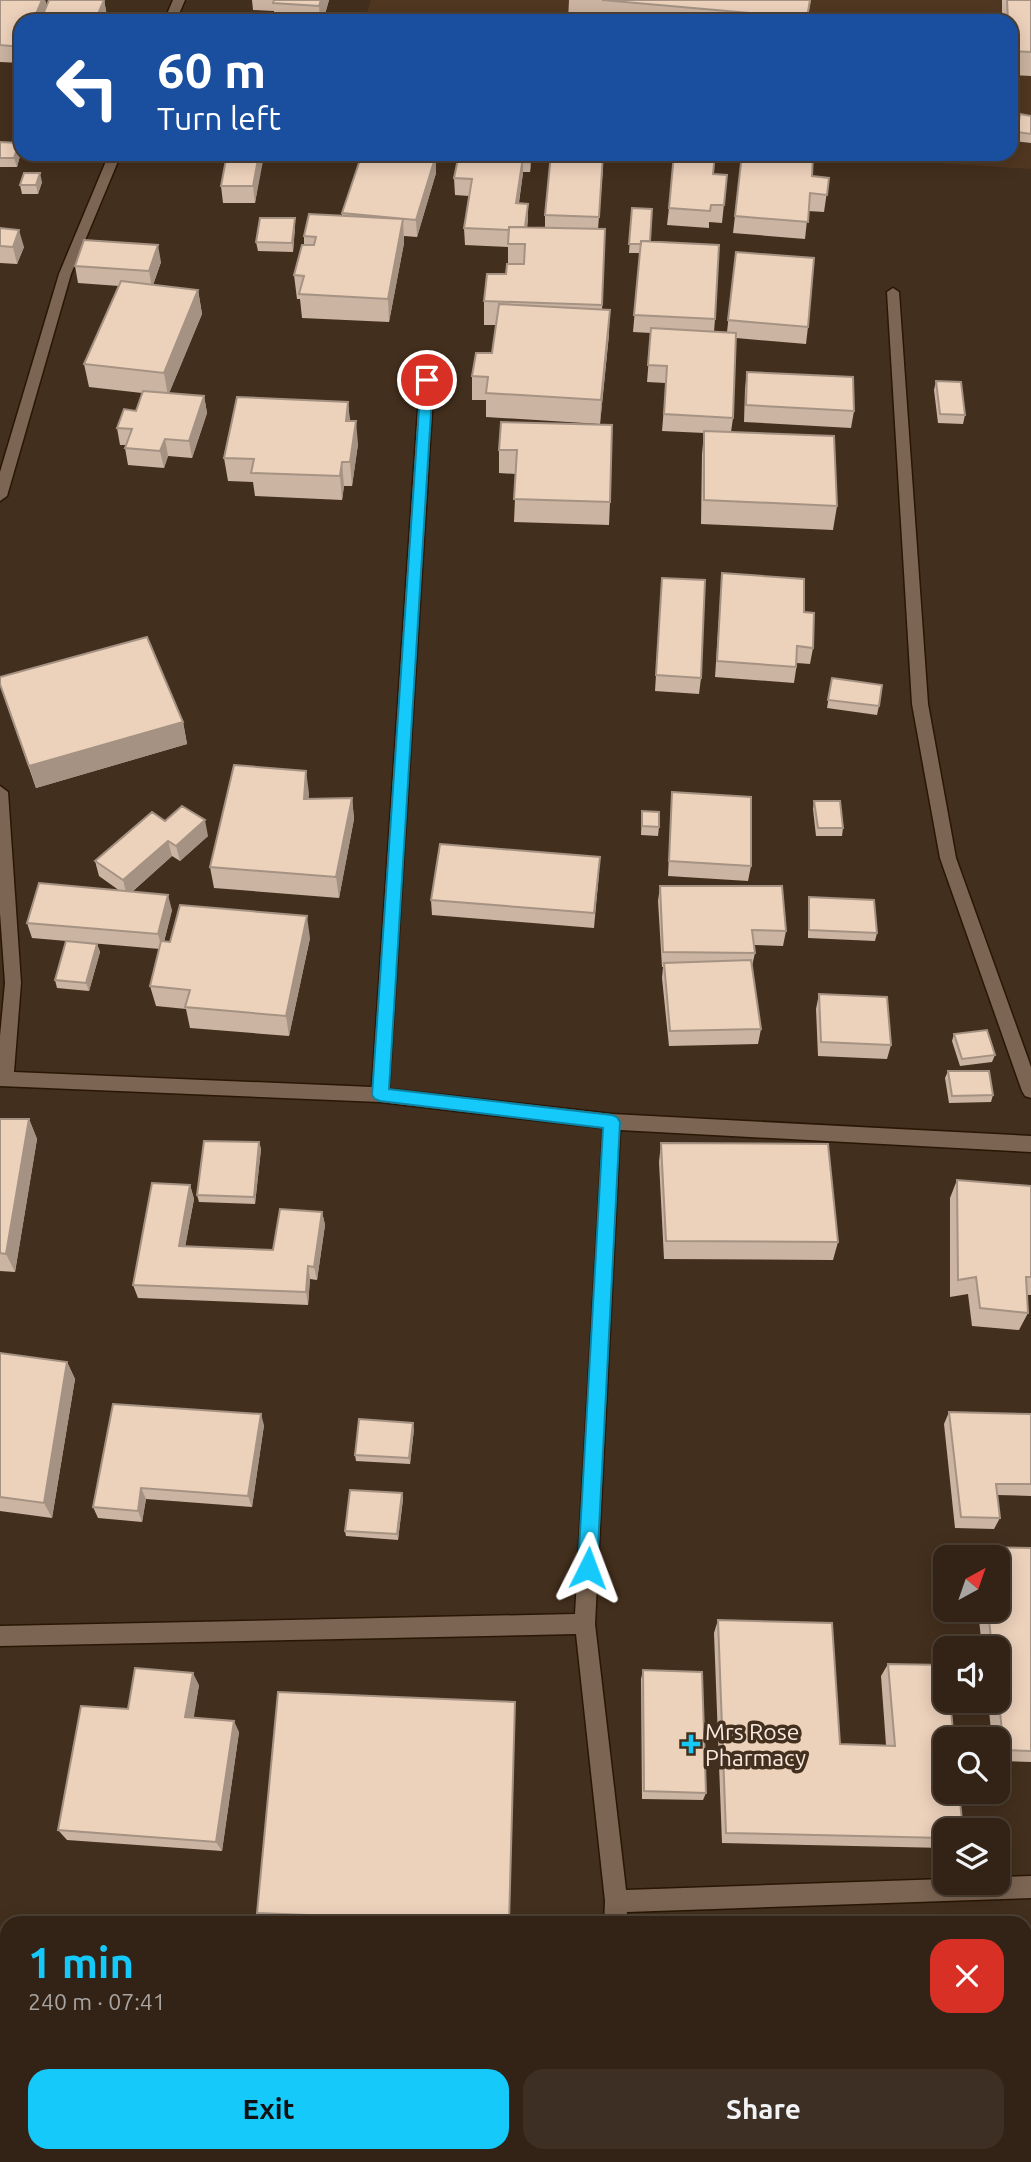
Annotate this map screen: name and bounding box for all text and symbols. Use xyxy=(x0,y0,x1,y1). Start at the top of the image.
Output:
icon: left xyxy=(42,42,133,133)
text: 60 m xyxy=(157,42,266,97)
text: Turn left xyxy=(157,100,281,136)
pin xyxy=(397,350,457,410)
icon: arrive xyxy=(408,361,446,399)
position arrow xyxy=(551,1531,625,1605)
north arrow xyxy=(933,1545,1010,1622)
map controls xyxy=(933,1545,1010,1895)
button: sound xyxy=(933,1636,1010,1713)
place label: Mrs Rose Pharmacy xyxy=(705,1719,806,1770)
button: search xyxy=(933,1727,1010,1804)
marker: Mrs Rose Pharmacy xyxy=(683,1736,699,1752)
button: layers xyxy=(933,1818,1010,1895)
text: 1 min xyxy=(28,1939,134,1986)
button: close xyxy=(930,1939,1004,2013)
text: 240 m · 07:41 xyxy=(28,1989,166,2014)
button: Exit xyxy=(28,2069,509,2149)
button: Share xyxy=(523,2069,1004,2149)

